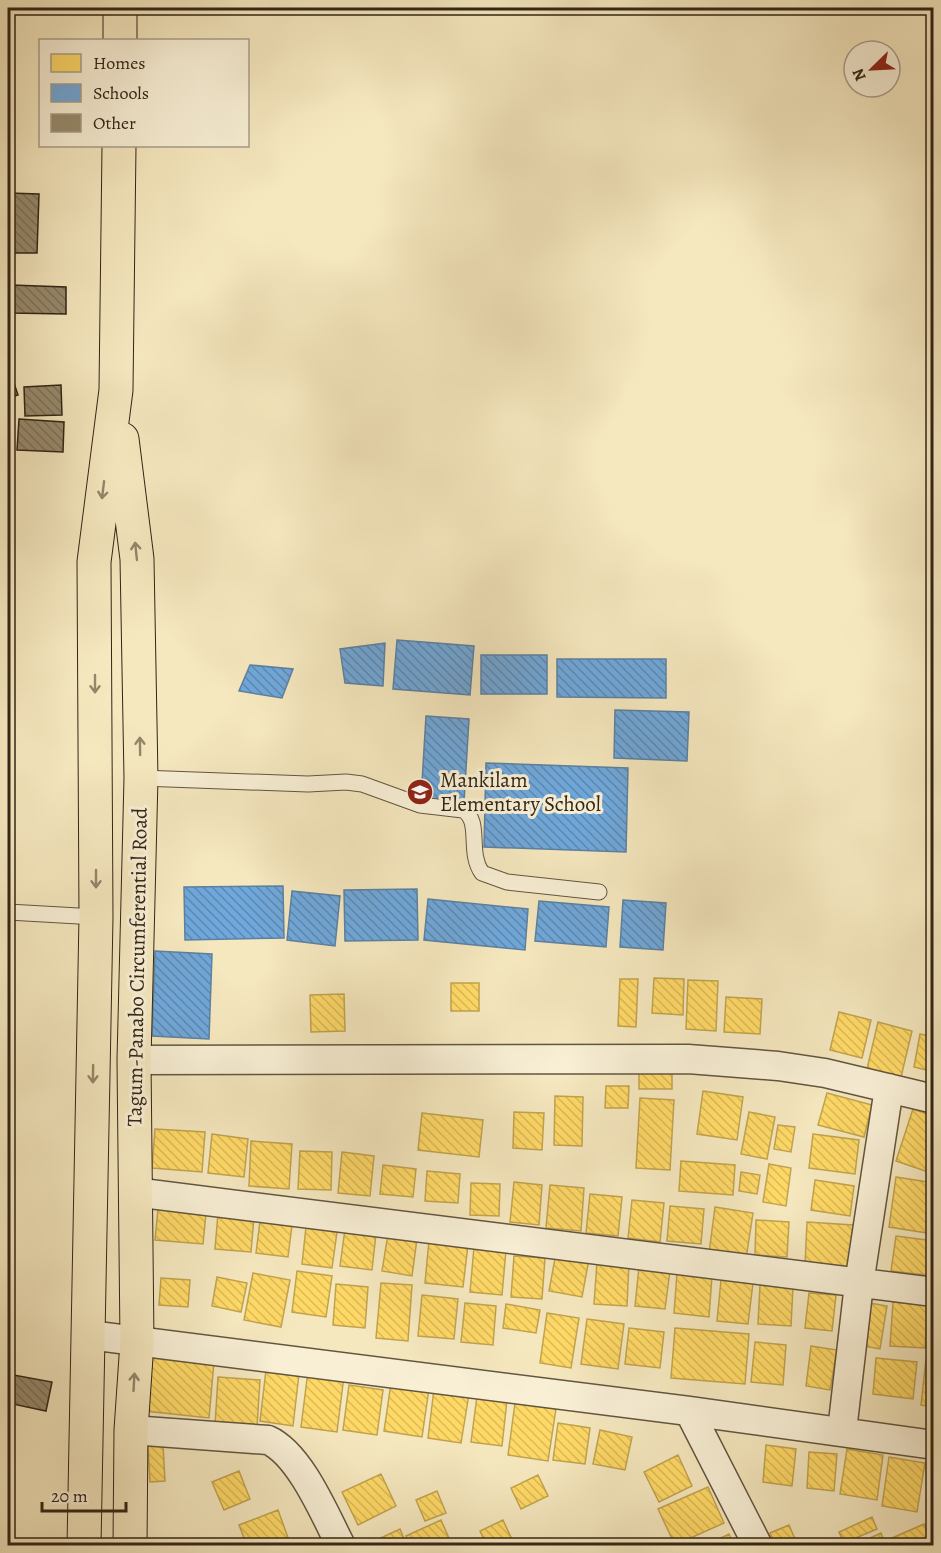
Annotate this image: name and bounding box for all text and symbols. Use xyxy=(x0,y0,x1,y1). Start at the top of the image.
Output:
legend xyxy=(39,39,249,147)
north arrow xyxy=(842,39,902,99)
text: Homes xyxy=(93,51,145,75)
text: N xyxy=(847,65,872,84)
text: Schools xyxy=(93,81,149,105)
text: Other xyxy=(93,111,136,135)
one-way arrow xyxy=(98,479,109,499)
one-way arrow xyxy=(130,542,141,562)
one-way arrow xyxy=(89,674,101,694)
one-way arrow xyxy=(135,737,146,757)
place label: Mankilam Elementary School xyxy=(440,766,601,818)
school or university icon: Mankilam Elementary School xyxy=(405,777,435,807)
street label: Tagum-Panabo Circumferential Road xyxy=(120,807,154,1127)
one-way arrow xyxy=(90,869,102,889)
one-way arrow xyxy=(87,1064,99,1084)
one-way arrow xyxy=(129,1373,140,1393)
scale bar xyxy=(42,1475,126,1513)
text: 20 m xyxy=(51,1484,88,1508)

